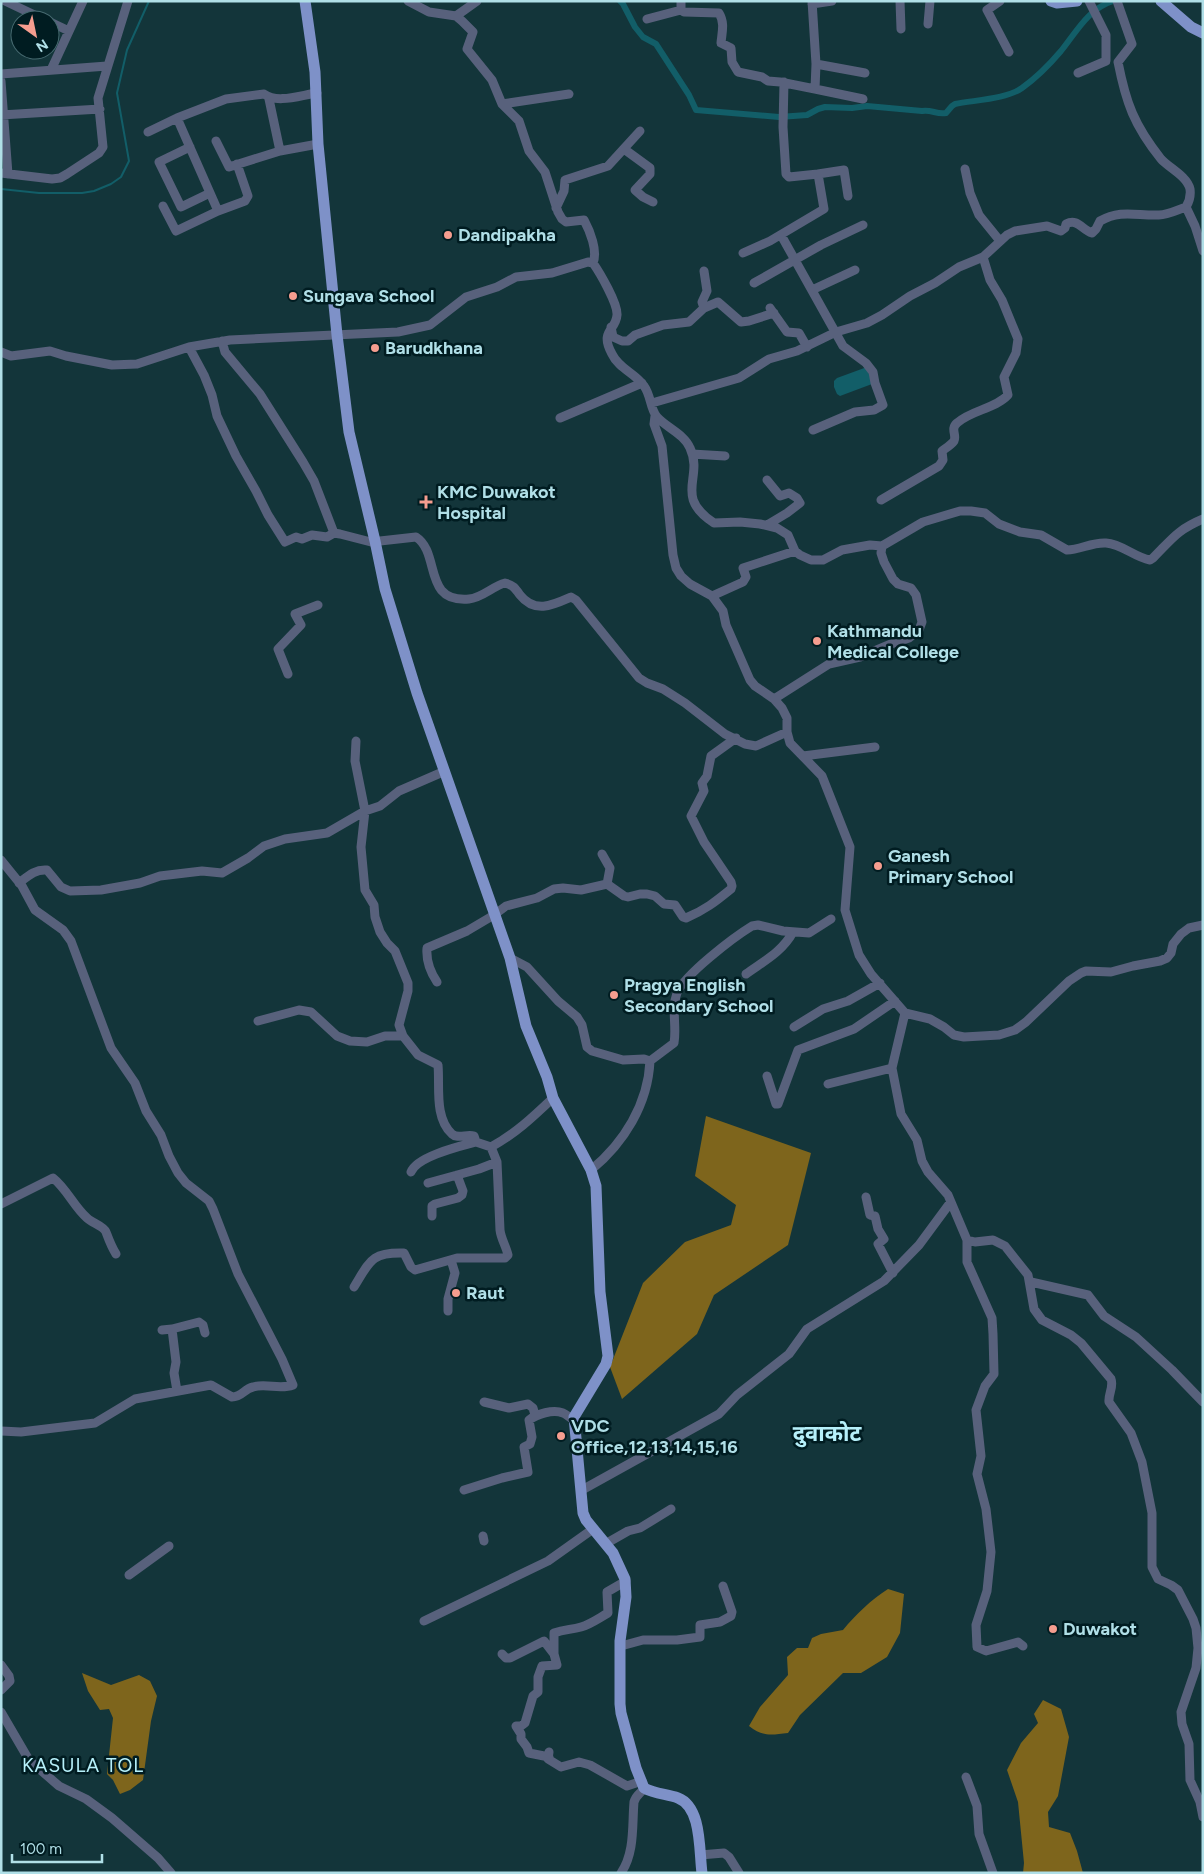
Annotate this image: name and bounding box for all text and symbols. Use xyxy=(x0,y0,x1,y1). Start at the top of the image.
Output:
north arrow xyxy=(10,10,60,60)
text: N xyxy=(33,35,51,56)
place label: Dandipakha xyxy=(458,224,556,246)
marker: Dandipakha xyxy=(442,229,454,241)
place label: Sungava School xyxy=(303,285,435,307)
marker: Sungava School xyxy=(287,290,299,302)
place label: Barudkhana xyxy=(385,337,483,359)
marker: Barudkhana xyxy=(369,342,381,354)
place label: KMC Duwakot Hospital xyxy=(437,481,556,524)
marker: KMC Duwakot Hospital xyxy=(419,495,433,509)
place label: Kathmandu Medical College xyxy=(827,620,959,663)
marker: Kathmandu Medical College xyxy=(811,635,823,647)
place label: Ganesh Primary School xyxy=(888,845,1013,888)
marker: Ganesh Primary School xyxy=(872,860,884,872)
place label: Pragya English Secondary School xyxy=(624,974,774,1017)
marker: Pragya English Secondary School xyxy=(608,989,620,1001)
place label: Raut xyxy=(466,1282,505,1304)
marker: Raut xyxy=(450,1287,462,1299)
place label: VDC Office,12,13,14,15,16 xyxy=(571,1415,738,1458)
district label: दुवाकोट xyxy=(793,1420,863,1448)
marker: VDC Office,12,13,14,15,16 xyxy=(555,1430,567,1442)
place label: Duwakot xyxy=(1063,1618,1137,1640)
marker: Duwakot xyxy=(1047,1623,1059,1635)
district label: KASULA TOL xyxy=(22,1754,144,1777)
scale bar xyxy=(12,1832,102,1864)
text: 100 m xyxy=(20,1840,62,1858)

